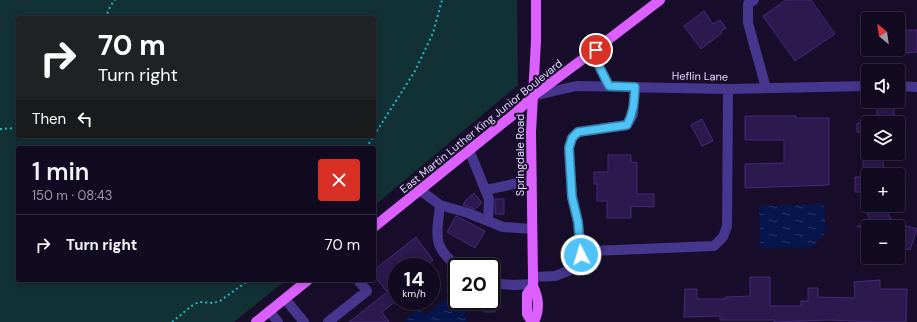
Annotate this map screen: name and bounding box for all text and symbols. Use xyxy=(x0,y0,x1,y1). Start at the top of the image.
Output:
north arrow xyxy=(861,12,905,56)
map controls xyxy=(861,12,905,264)
text: 70 m xyxy=(98,27,166,64)
icon: right xyxy=(32,32,84,84)
pin xyxy=(579,33,613,67)
icon: arrive xyxy=(585,39,607,61)
street label: East Martin Luther King Junior Boulevard xyxy=(397,56,565,196)
text: Turn right xyxy=(98,63,178,87)
button: sound xyxy=(861,64,905,108)
street label: Heflin Lane xyxy=(672,69,728,83)
icon: left xyxy=(74,108,96,130)
text: Then xyxy=(32,109,66,129)
street label: Springdale Road xyxy=(513,114,527,196)
button: layers xyxy=(861,116,905,160)
text: 1 min xyxy=(32,156,89,187)
button: close xyxy=(318,159,360,201)
button: + xyxy=(861,168,905,212)
text: 150 m · 08:43 xyxy=(32,187,112,204)
button: − xyxy=(861,220,905,264)
icon: right xyxy=(32,234,54,256)
position arrow xyxy=(560,234,602,276)
text: Turn right xyxy=(66,235,137,255)
text: 70 m xyxy=(325,235,360,255)
speed limit sign: 20 xyxy=(448,258,500,310)
text: 14 xyxy=(404,266,424,292)
text: km/h xyxy=(402,287,426,300)

